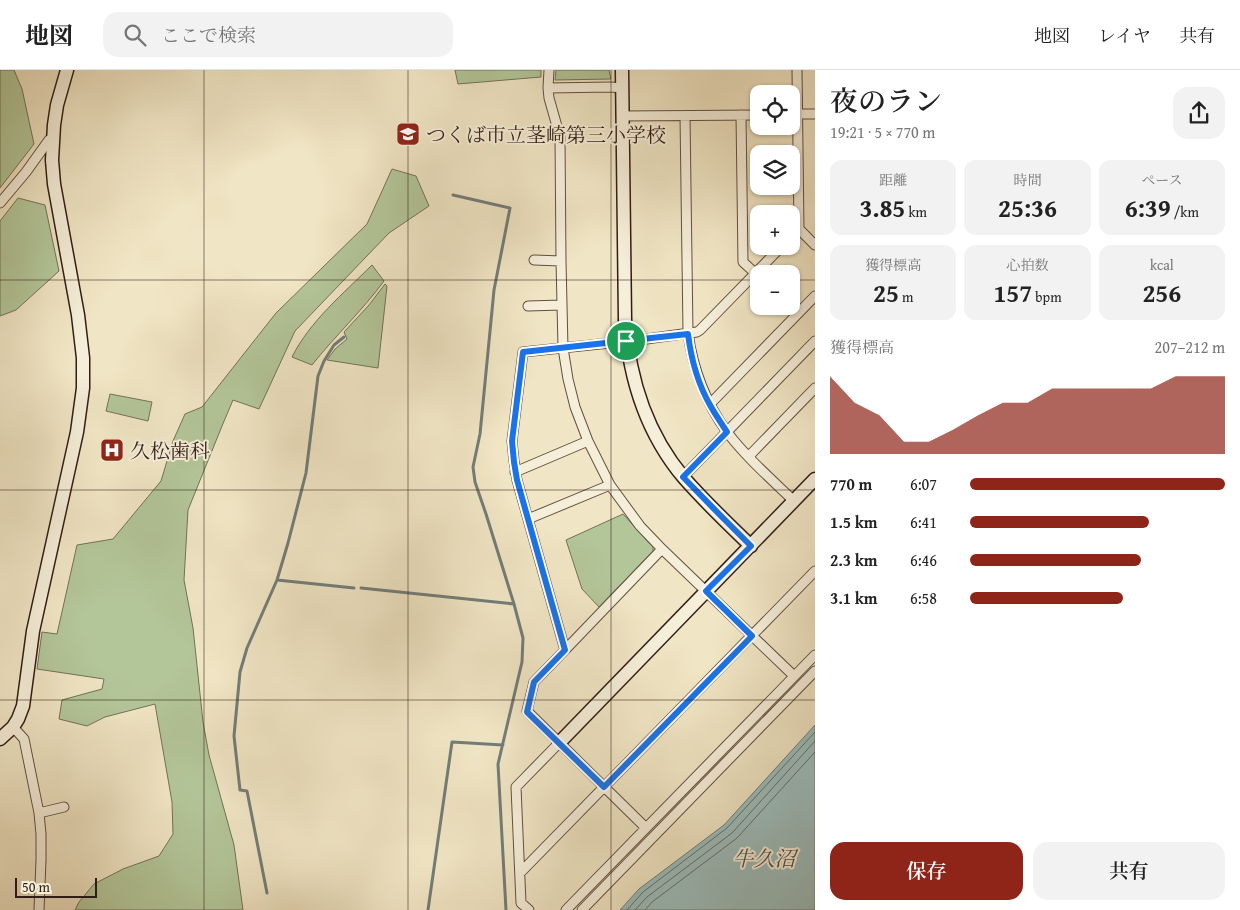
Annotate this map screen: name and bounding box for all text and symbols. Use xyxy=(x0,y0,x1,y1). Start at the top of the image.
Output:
search box xyxy=(103,12,453,57)
text: 地図 xyxy=(25,18,73,53)
icon: search xyxy=(121,21,149,49)
text: ここで検索 xyxy=(161,21,256,49)
text: 地図 xyxy=(1034,22,1070,49)
text: レイヤ xyxy=(1098,22,1151,49)
text: 共有 xyxy=(1179,22,1215,49)
text: 夜のラン xyxy=(830,80,942,121)
map controls xyxy=(750,85,800,315)
button: locate xyxy=(750,85,800,135)
button: share xyxy=(1173,87,1225,139)
place label: つくば市立茎崎第三小学校 xyxy=(426,120,666,149)
text: 19:21 · 5 × 770 m xyxy=(830,120,935,144)
school or university icon: つくば市立茎崎第三小学校 xyxy=(395,121,421,147)
button: layers xyxy=(750,145,800,195)
text: 距離 xyxy=(879,170,907,190)
text: 時間 xyxy=(1013,170,1041,190)
text: ペース xyxy=(1141,170,1182,190)
text: 3.85 xyxy=(859,190,905,226)
text: 25:36 xyxy=(998,190,1057,226)
text: 6:39 xyxy=(1125,190,1171,226)
text: km xyxy=(905,202,927,222)
text: /km xyxy=(1171,202,1199,222)
button: + xyxy=(750,205,800,255)
text: 獲得標高 xyxy=(865,255,921,275)
text: 心拍数 xyxy=(1006,255,1048,275)
text: kcal xyxy=(1150,255,1174,275)
button: − xyxy=(750,265,800,315)
text: 25 xyxy=(873,275,899,311)
text: 157 xyxy=(993,275,1032,311)
text: 256 xyxy=(1142,275,1181,311)
text: m xyxy=(899,287,913,307)
text: bpm xyxy=(1032,287,1062,307)
pin xyxy=(605,320,647,362)
icon: arrive xyxy=(612,327,640,355)
text: 獲得標高 xyxy=(830,335,894,359)
text: 207–212 m xyxy=(1155,335,1225,359)
place label: 久松歯科 xyxy=(130,436,210,465)
hospital icon: 久松歯科 xyxy=(99,437,125,463)
text: 770 m xyxy=(830,472,872,496)
text: 6:07 xyxy=(910,472,937,496)
text: 1.5 km xyxy=(830,510,877,534)
text: 6:41 xyxy=(910,510,937,534)
text: 2.3 km xyxy=(830,548,877,572)
text: 6:46 xyxy=(910,548,937,572)
text: 3.1 km xyxy=(830,586,877,610)
text: 6:58 xyxy=(910,586,937,610)
button: 保存 xyxy=(830,842,1023,900)
button: 共有 xyxy=(1033,842,1225,900)
water label: 牛久沼 xyxy=(733,843,798,874)
scale bar xyxy=(15,875,98,898)
text: 50 m xyxy=(22,877,50,897)

